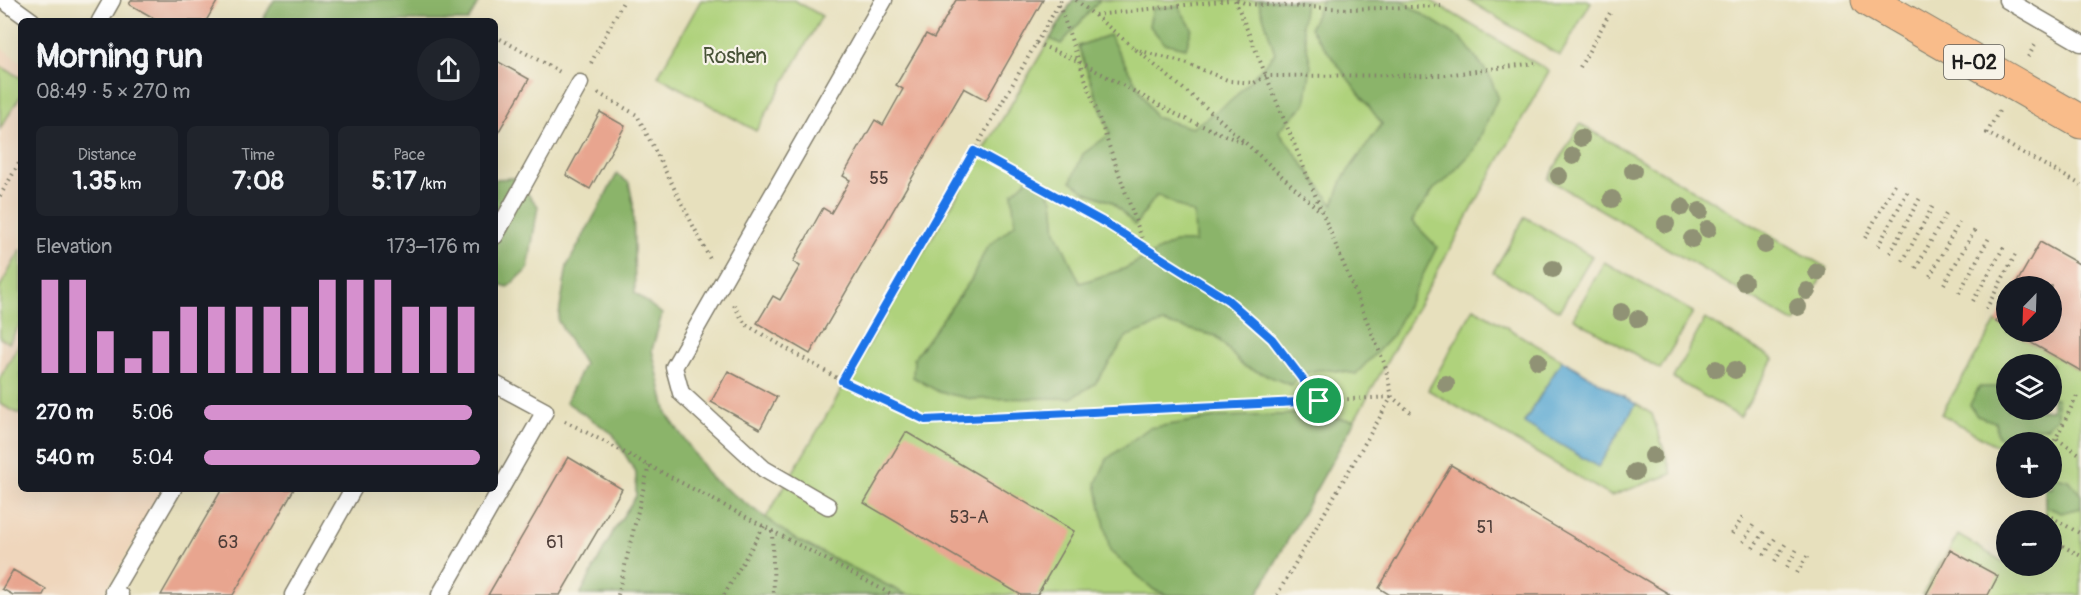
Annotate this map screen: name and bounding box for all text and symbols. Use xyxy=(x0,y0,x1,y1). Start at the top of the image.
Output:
text: Morning run xyxy=(36,36,203,77)
button: share xyxy=(417,38,480,101)
park label: Roshen xyxy=(703,43,767,70)
road number: Н-02 xyxy=(1944,45,2004,79)
text: 08:49 · 5 × 270 m xyxy=(36,79,190,104)
text: Distance xyxy=(78,145,136,165)
text: Time xyxy=(241,145,275,165)
text: Pace xyxy=(393,145,425,165)
text: 1.35 xyxy=(73,165,117,197)
text: 7:08 xyxy=(232,165,284,197)
text: 5:17 xyxy=(371,165,416,197)
house number: 55 xyxy=(869,167,889,190)
text: km xyxy=(117,174,141,194)
text: /km xyxy=(416,174,447,194)
text: Elevation xyxy=(36,234,112,259)
text: 173–176 m xyxy=(387,234,480,259)
north arrow xyxy=(1996,276,2062,342)
map controls xyxy=(1996,276,2062,576)
button: layers xyxy=(1996,354,2062,420)
pin xyxy=(1293,375,1344,426)
icon: arrive xyxy=(1302,384,1335,417)
text: 270 m xyxy=(36,400,94,425)
text: 5:06 xyxy=(132,400,173,425)
button: + xyxy=(1996,432,2062,498)
text: 540 m xyxy=(36,445,94,470)
text: 5:04 xyxy=(132,445,173,470)
house number: 53-А xyxy=(949,506,989,529)
button: − xyxy=(1996,510,2062,576)
house number: 51 xyxy=(1477,516,1493,539)
house number: 63 xyxy=(218,531,238,554)
house number: 61 xyxy=(546,531,564,554)

